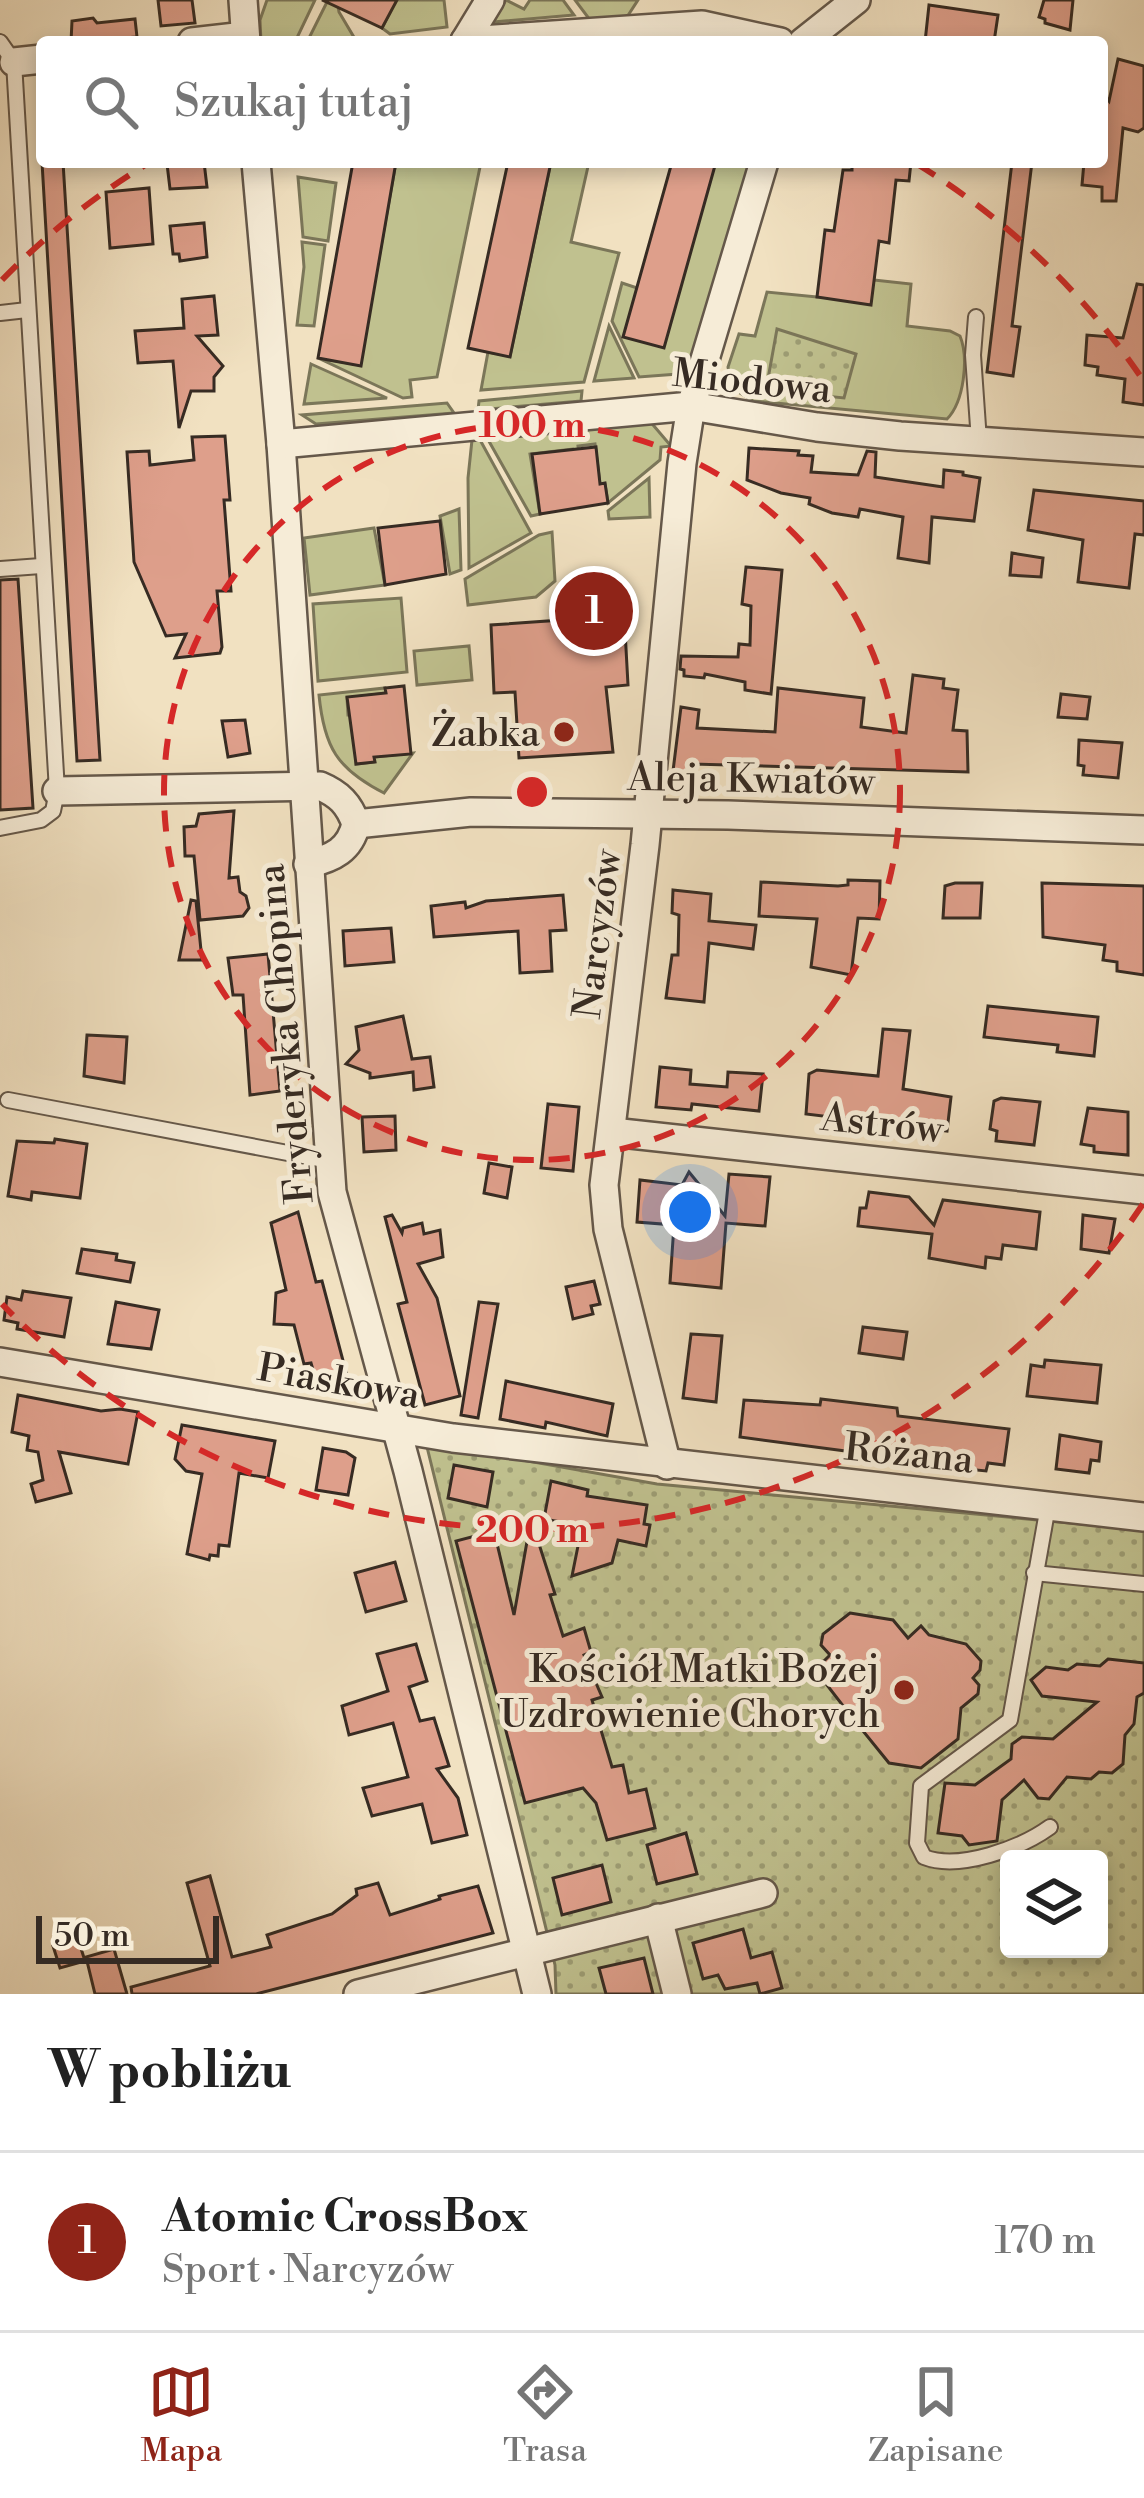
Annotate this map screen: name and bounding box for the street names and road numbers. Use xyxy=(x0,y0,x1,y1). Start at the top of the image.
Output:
street label: Miodowa xyxy=(670,350,834,415)
street label: Aleja Kwiatów xyxy=(626,754,876,807)
street label: Narcyzów xyxy=(564,846,633,1022)
street label: Fryderyka Chopina xyxy=(247,862,326,1206)
street label: Astrów xyxy=(817,1094,946,1155)
street label: Piaskowa xyxy=(253,1344,424,1421)
street label: Różana xyxy=(842,1423,976,1486)

